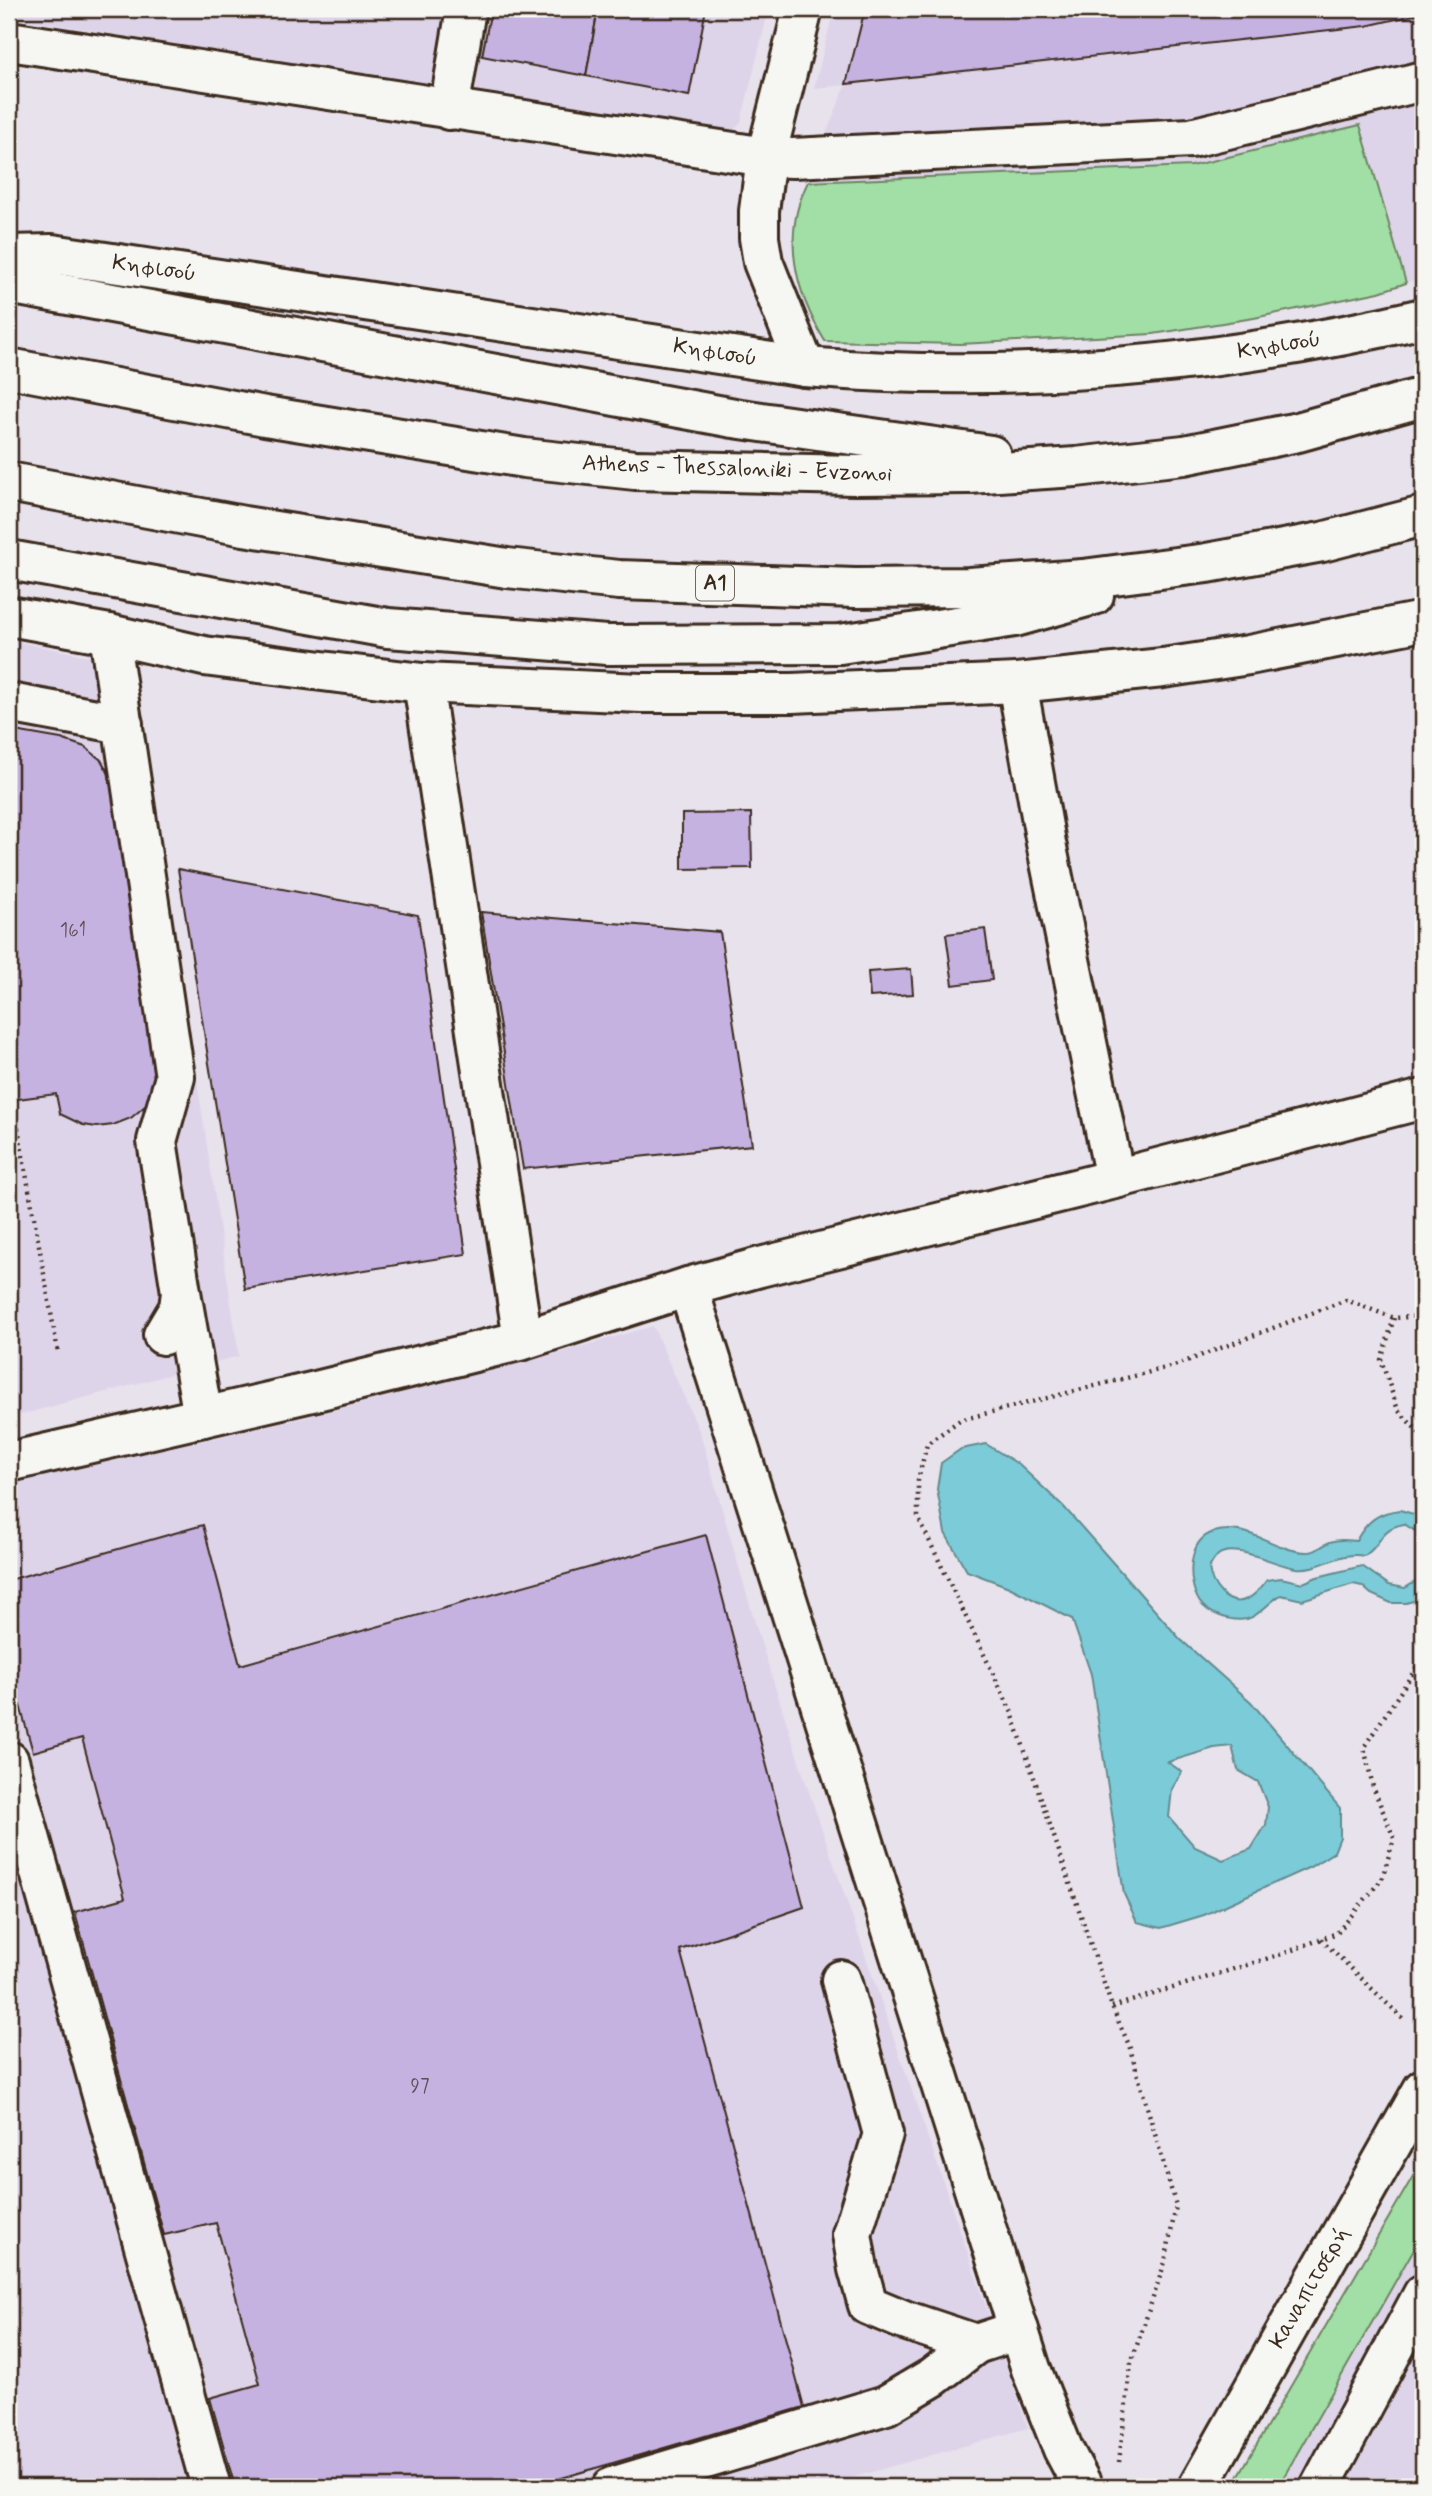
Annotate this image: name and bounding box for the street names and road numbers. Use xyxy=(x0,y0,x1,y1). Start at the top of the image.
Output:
street label: Κηφισού xyxy=(110,248,198,290)
street label: Κηφισού xyxy=(1235,325,1323,367)
street label: Κηφισού xyxy=(671,332,759,374)
street label: Athens - Thessaloniki - Evzonoi xyxy=(581,449,893,489)
road number: Α1 xyxy=(696,566,734,600)
street label: Καναπιτσερή xyxy=(1263,2222,1357,2354)

